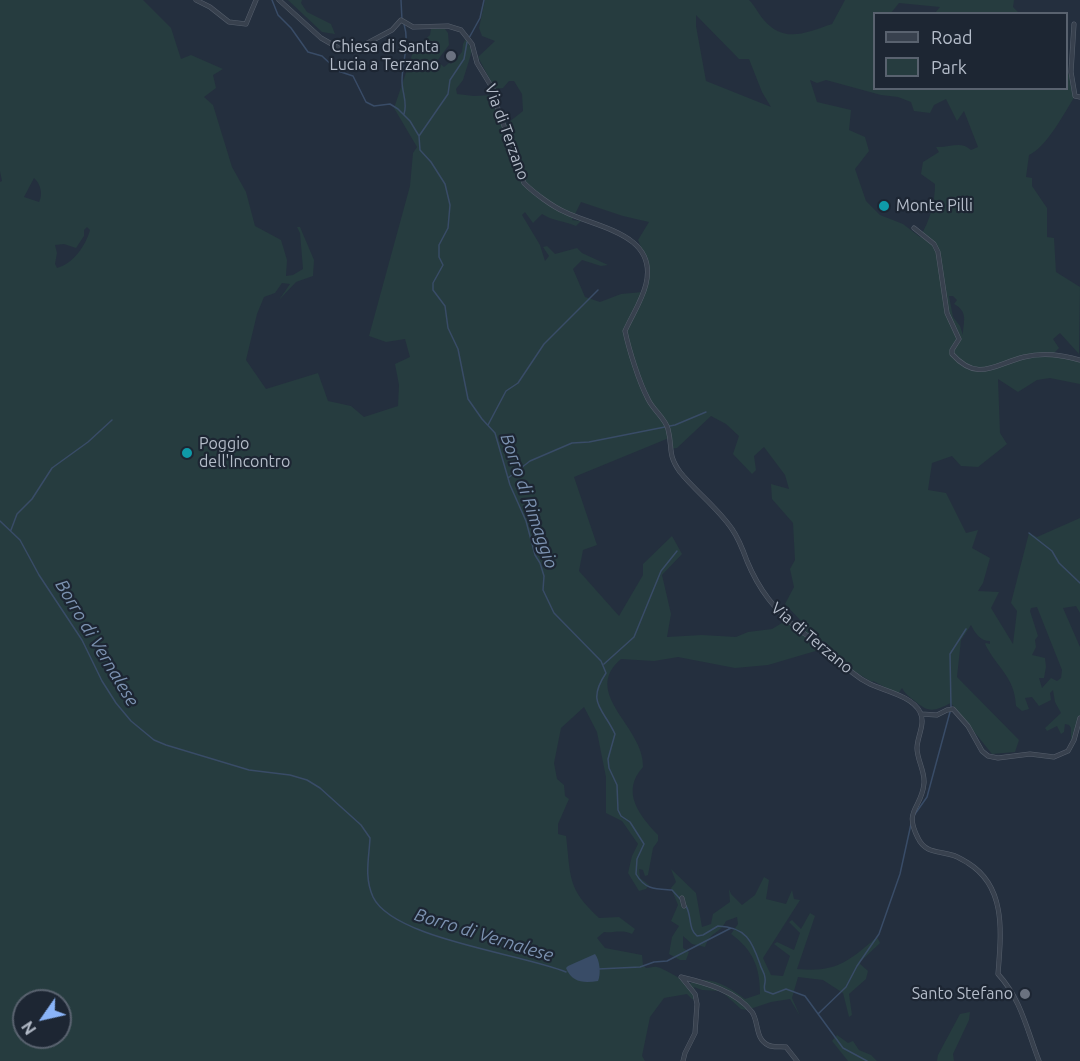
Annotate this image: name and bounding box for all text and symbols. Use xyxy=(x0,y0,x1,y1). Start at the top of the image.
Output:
legend xyxy=(873,12,1068,90)
text: Road xyxy=(931,27,973,47)
place label: Chiesa di Santa Lucia a Terzano xyxy=(330,37,439,75)
marker: Chiesa di Santa Lucia a Terzano xyxy=(444,49,458,63)
text: Park xyxy=(931,57,967,77)
street label: Via di Terzano xyxy=(481,82,533,182)
place label: Monte Pilli xyxy=(896,196,973,216)
marker: Monte Pilli xyxy=(877,199,891,213)
water label: Borro di Rimaggio xyxy=(496,431,562,571)
place label: Poggio dell'Incontro xyxy=(199,434,290,472)
marker: Poggio dell'Incontro xyxy=(180,446,194,460)
water label: Borro di Vernalese xyxy=(51,576,143,710)
street label: Via di Terzano xyxy=(767,598,857,678)
water label: Borro di Vernalese xyxy=(412,904,556,966)
place label: Santo Stefano xyxy=(912,984,1013,1004)
marker: Santo Stefano xyxy=(1018,987,1032,1001)
north arrow xyxy=(12,989,72,1049)
text: N xyxy=(18,1018,40,1038)

